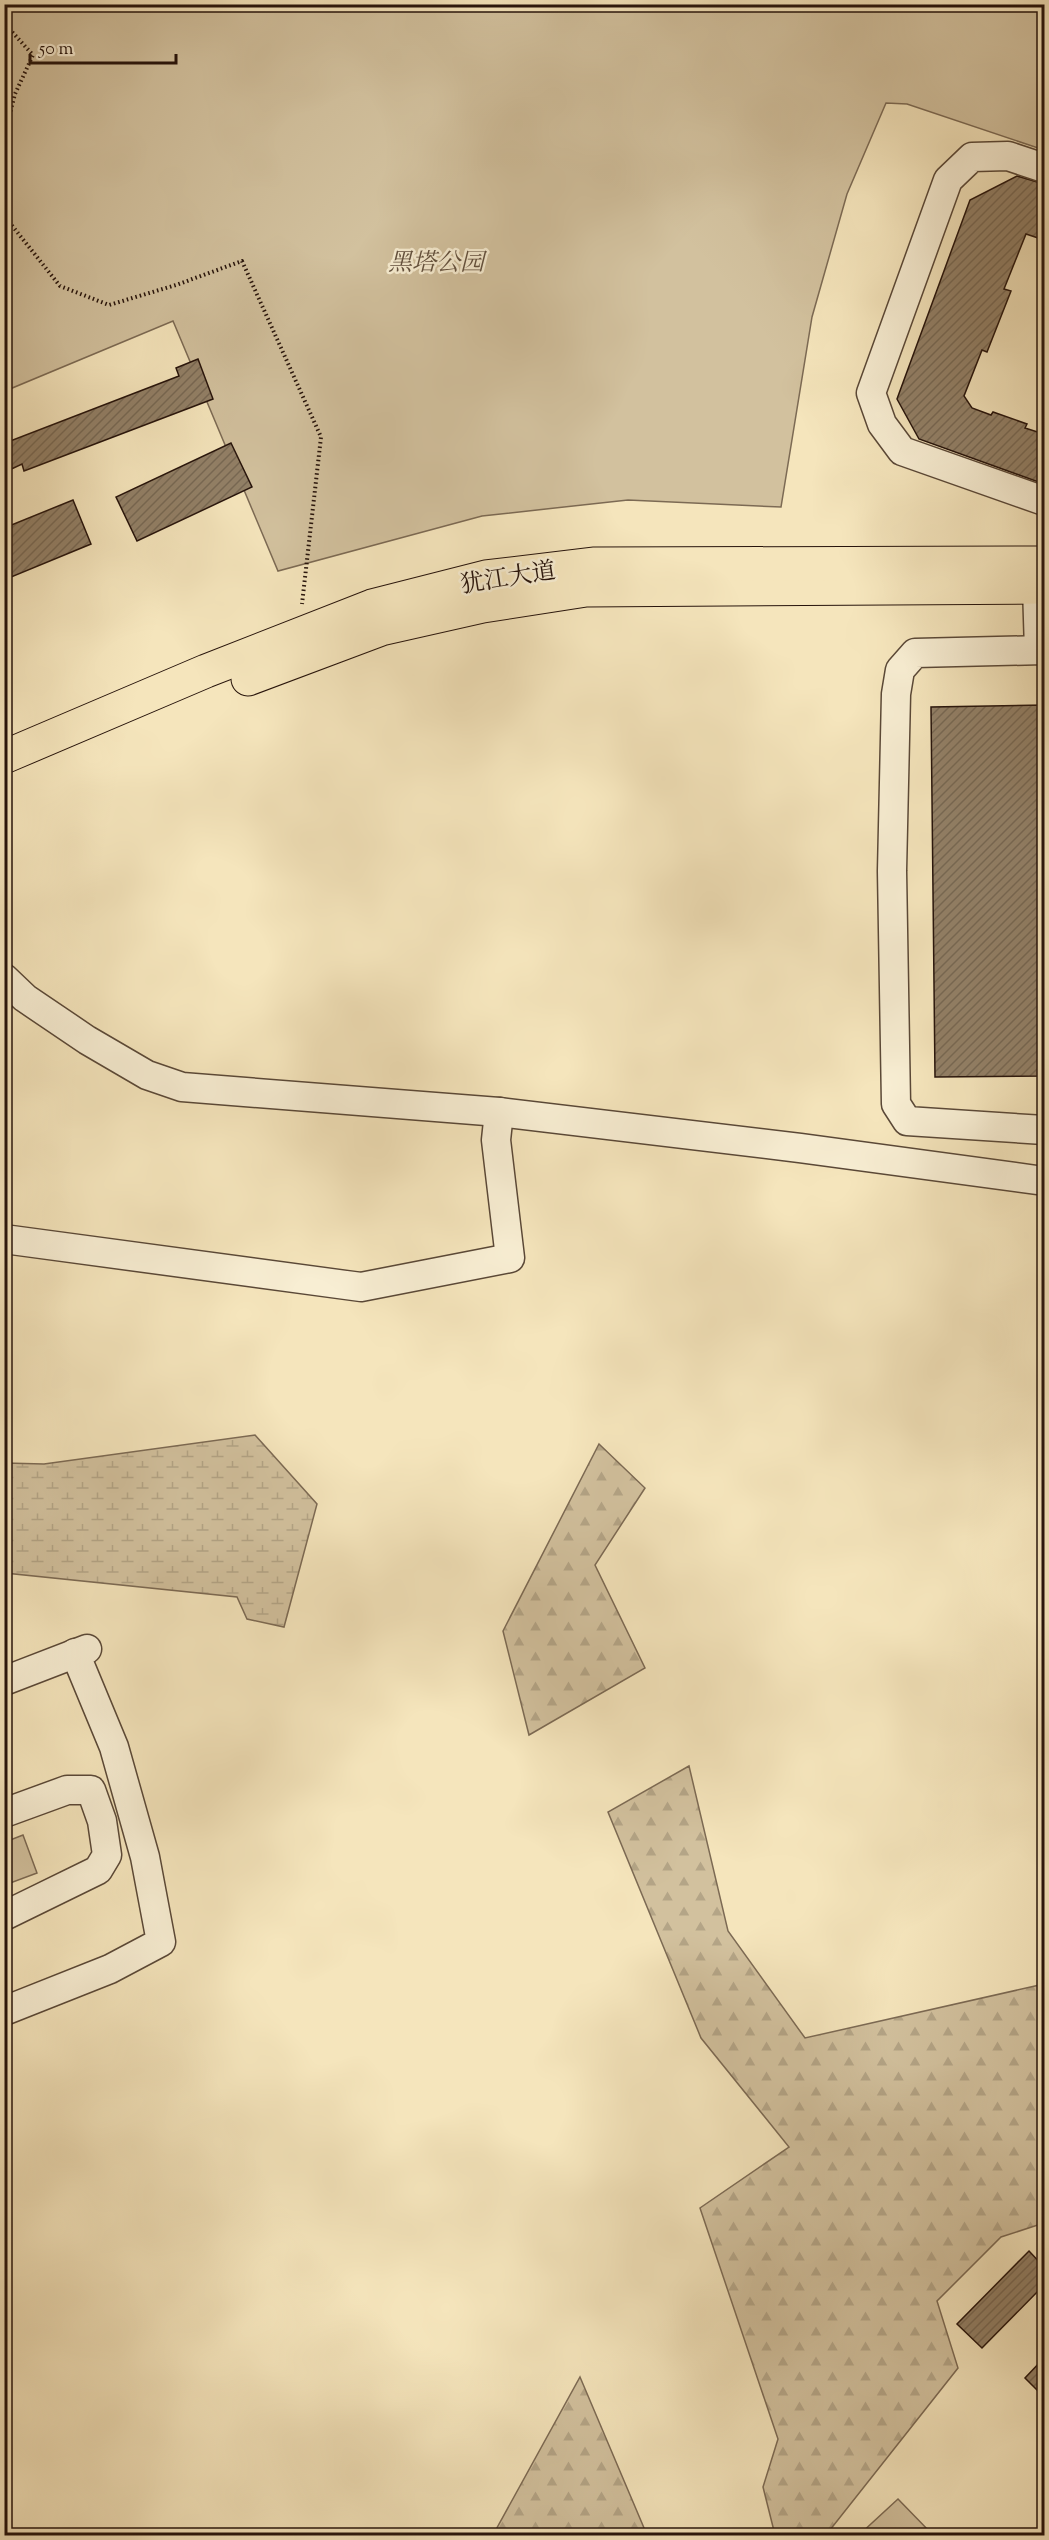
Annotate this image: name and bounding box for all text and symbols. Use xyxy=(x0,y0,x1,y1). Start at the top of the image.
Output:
scale bar xyxy=(30,27,176,65)
text: 50 m xyxy=(38,37,74,63)
park label: 黑塔公园 xyxy=(388,247,488,281)
street label: 犹江大道 xyxy=(458,555,558,603)

